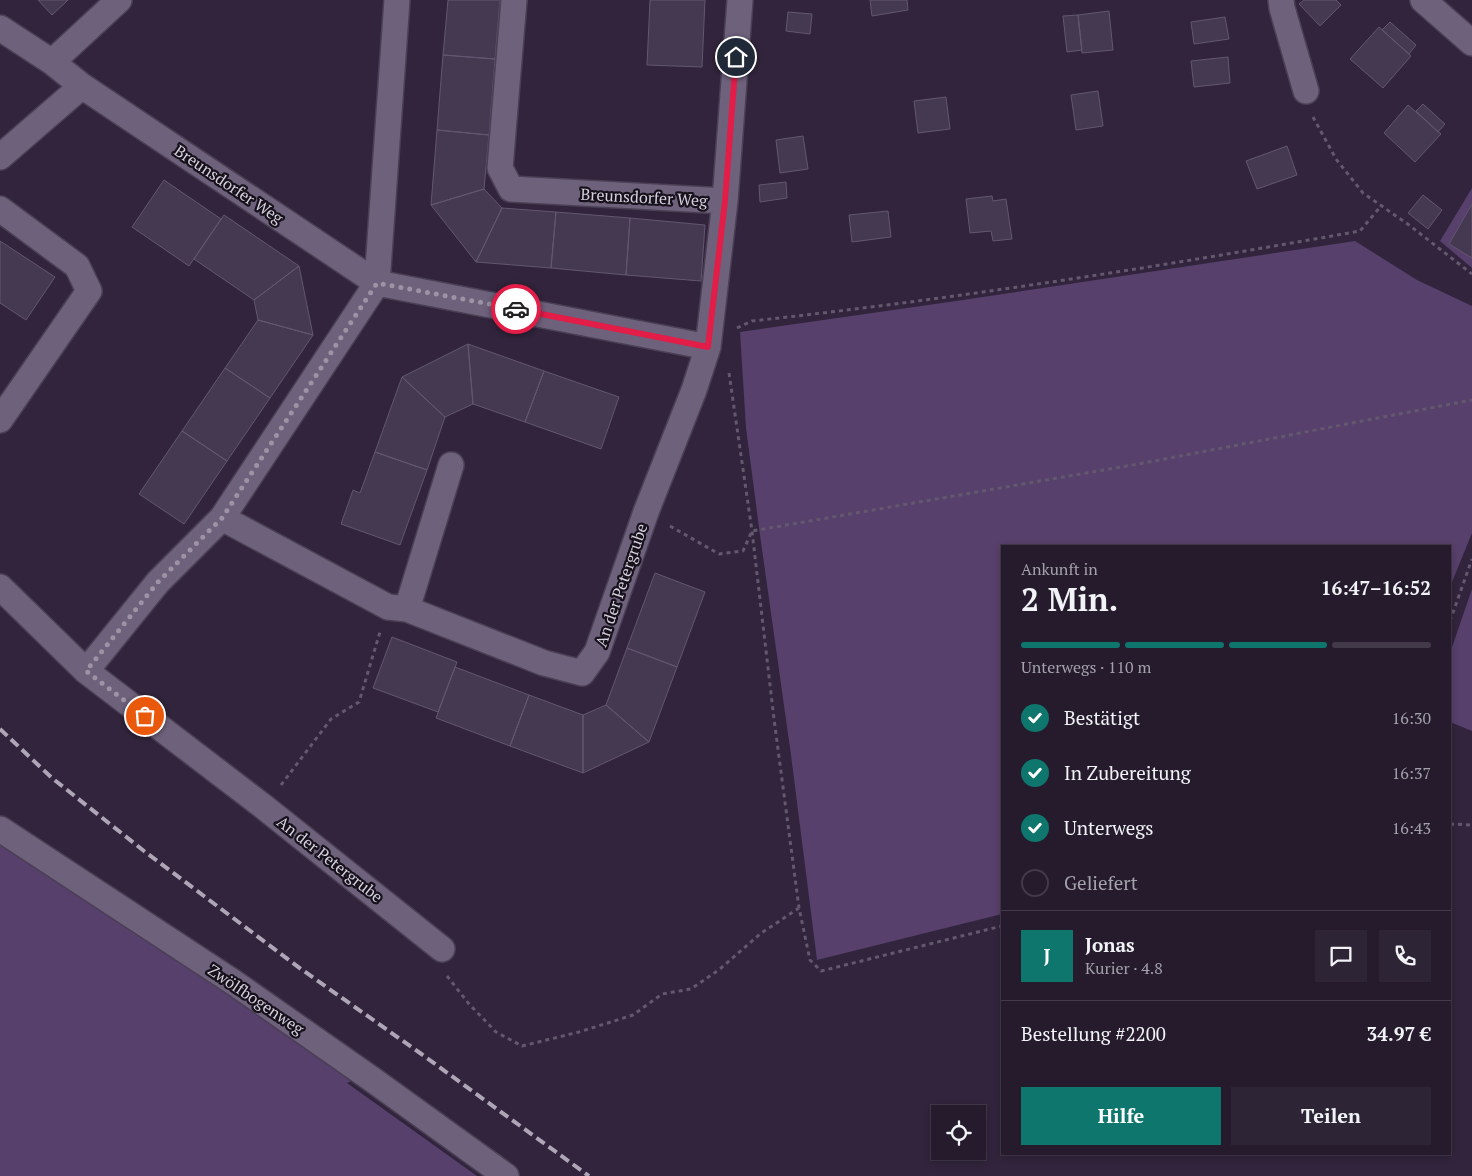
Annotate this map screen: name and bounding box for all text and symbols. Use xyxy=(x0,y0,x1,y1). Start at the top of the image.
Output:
pin xyxy=(715,36,757,78)
icon: home xyxy=(722,43,750,71)
street label: Breunsdorfer Weg xyxy=(170,139,288,229)
street label: Breunsdorfer Weg xyxy=(580,183,709,211)
courier xyxy=(491,284,541,334)
icon: car xyxy=(502,295,530,323)
street label: An der Petergrube xyxy=(590,520,652,650)
text: Ankunft in xyxy=(1021,558,1098,580)
text: 16:47–16:52 xyxy=(1321,575,1431,600)
text: 2 Min. xyxy=(1021,578,1118,620)
text: Unterwegs · 110 m xyxy=(1021,656,1151,678)
pin xyxy=(124,695,166,737)
icon: bag xyxy=(131,702,159,730)
icon: check xyxy=(1021,704,1049,732)
text: Bestätigt xyxy=(1064,705,1140,730)
text: 16:30 xyxy=(1392,707,1431,729)
icon: check xyxy=(1021,759,1049,787)
text: In Zubereitung xyxy=(1064,760,1191,785)
text: 16:37 xyxy=(1392,762,1431,784)
street label: An der Petergrube xyxy=(272,811,388,907)
icon: check xyxy=(1021,814,1049,842)
text: Unterwegs xyxy=(1064,815,1154,840)
text: 16:43 xyxy=(1392,817,1431,839)
text: Geliefert xyxy=(1064,870,1138,895)
button: chat xyxy=(1315,930,1367,982)
button: phone xyxy=(1379,930,1431,982)
text: Jonas xyxy=(1085,932,1135,957)
text: J xyxy=(1044,943,1050,968)
text: Kurier · 4.8 xyxy=(1085,957,1163,979)
street label: Zwölfbogenweg xyxy=(204,959,309,1040)
text: Bestellung #2200 xyxy=(1021,1021,1166,1046)
text: 34.97 € xyxy=(1367,1021,1431,1046)
button: Hilfe xyxy=(1021,1087,1221,1145)
button: Teilen xyxy=(1231,1087,1431,1145)
map controls xyxy=(931,1105,986,1160)
button: locate xyxy=(931,1105,986,1160)

